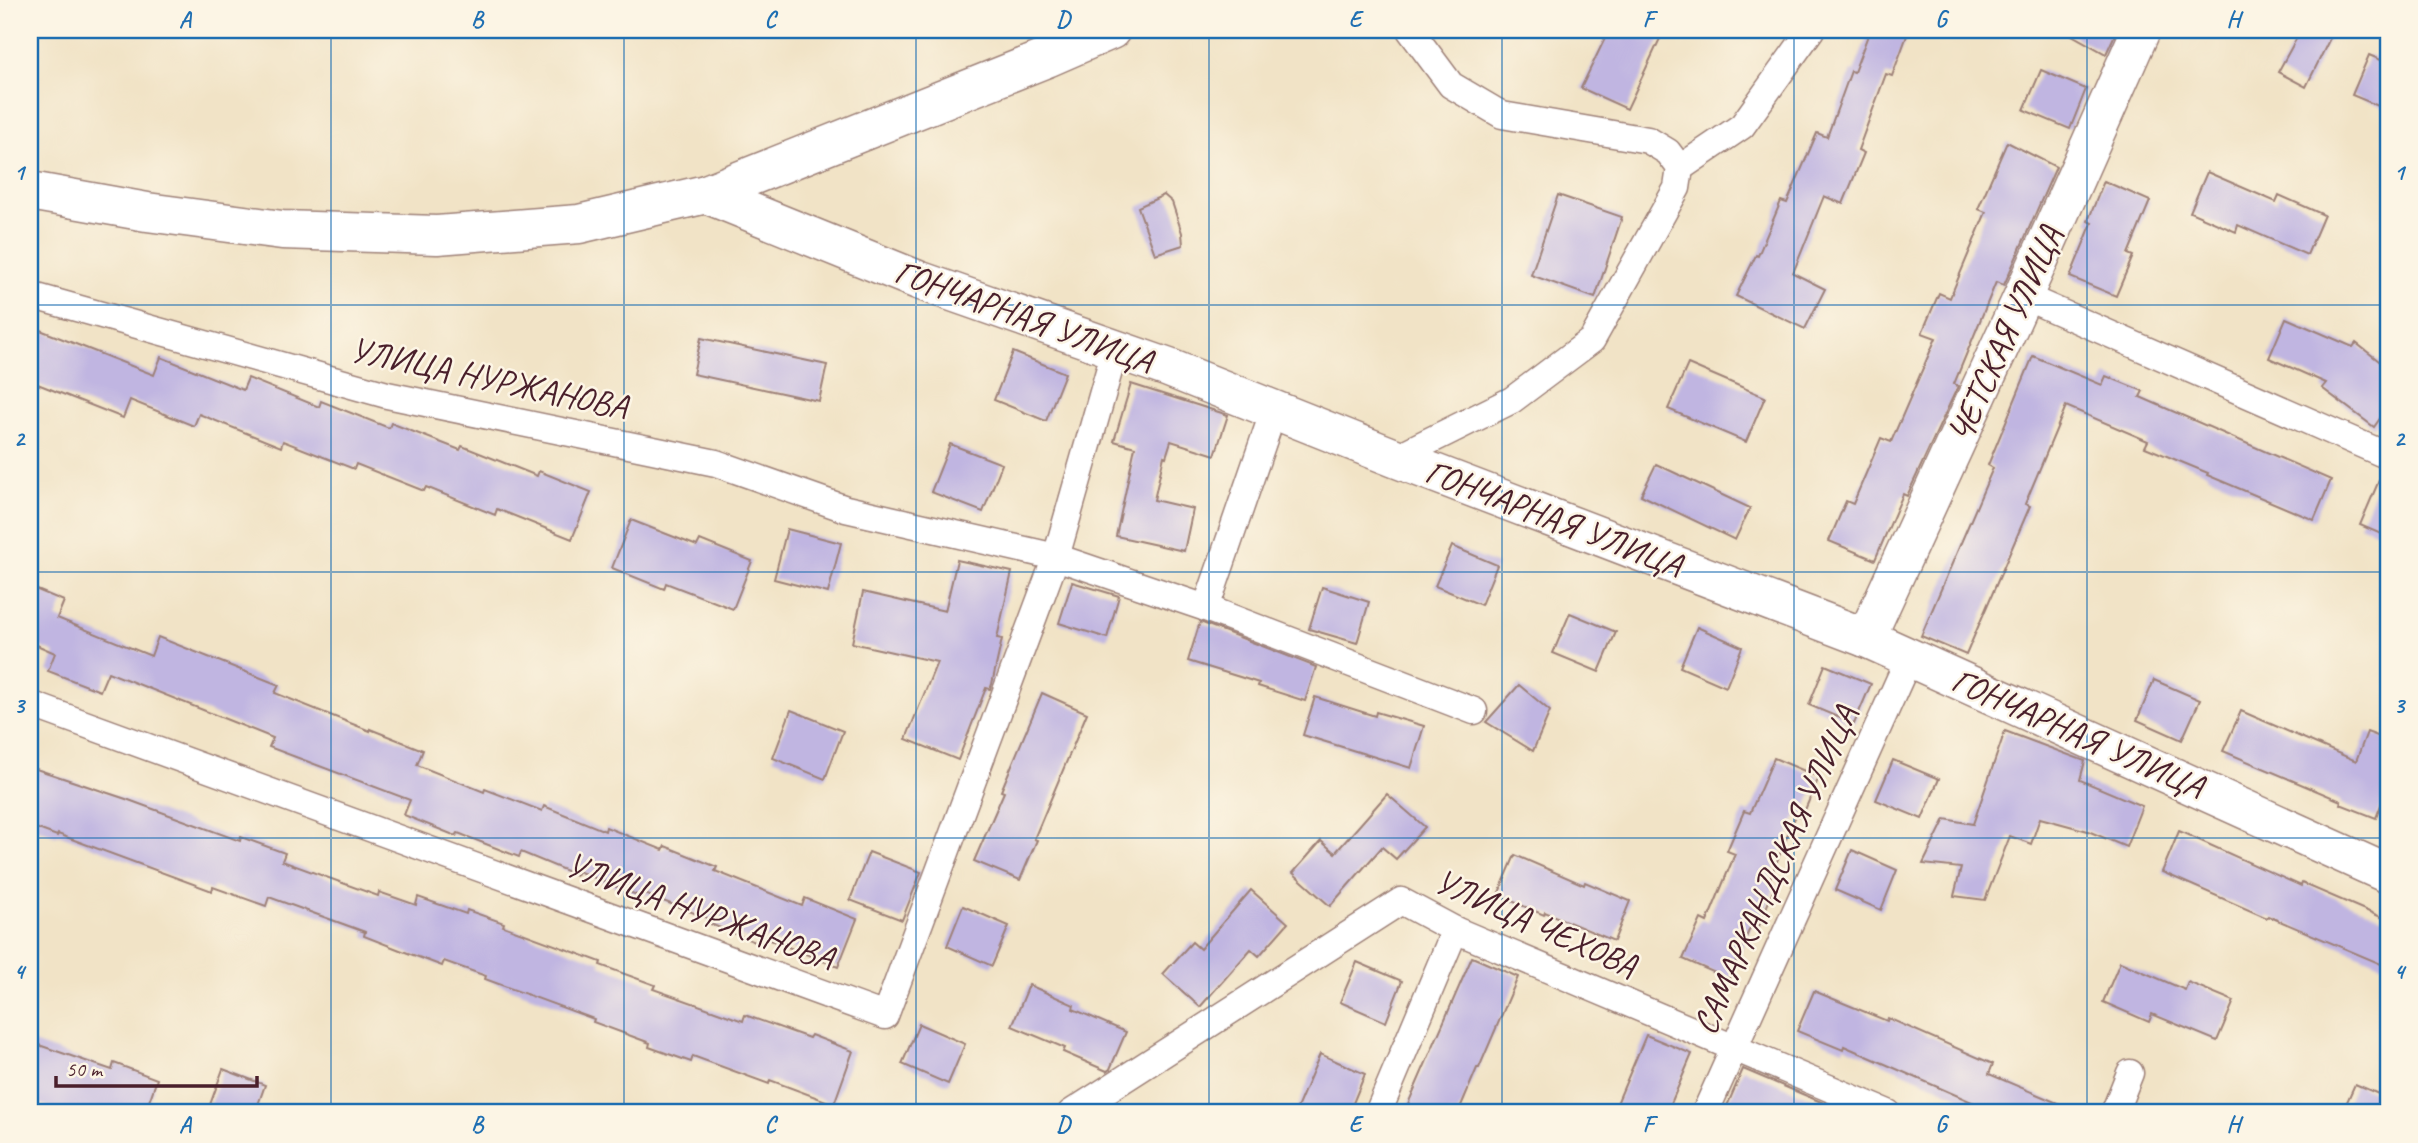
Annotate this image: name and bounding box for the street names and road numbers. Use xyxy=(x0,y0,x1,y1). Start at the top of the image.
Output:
street label: ЧЕТСКАЯ УЛИЦА xyxy=(1937,218,2073,449)
street label: ГОНЧАРНАЯ УЛИЦА xyxy=(889,248,1160,384)
street label: УЛИЦА НУРЖАНОВА xyxy=(346,327,633,430)
street label: ГОНЧАРНАЯ УЛИЦА xyxy=(1419,448,1690,588)
street label: ГОНЧАРНАЯ УЛИЦА xyxy=(1945,657,2212,809)
street label: САМАРКАНДСКАЯ УЛИЦА xyxy=(1682,697,1868,1041)
street label: УЛИЦА НУРЖАНОВА xyxy=(560,842,842,981)
street label: УЛИЦА ЧЕХОВА xyxy=(1428,858,1645,988)

